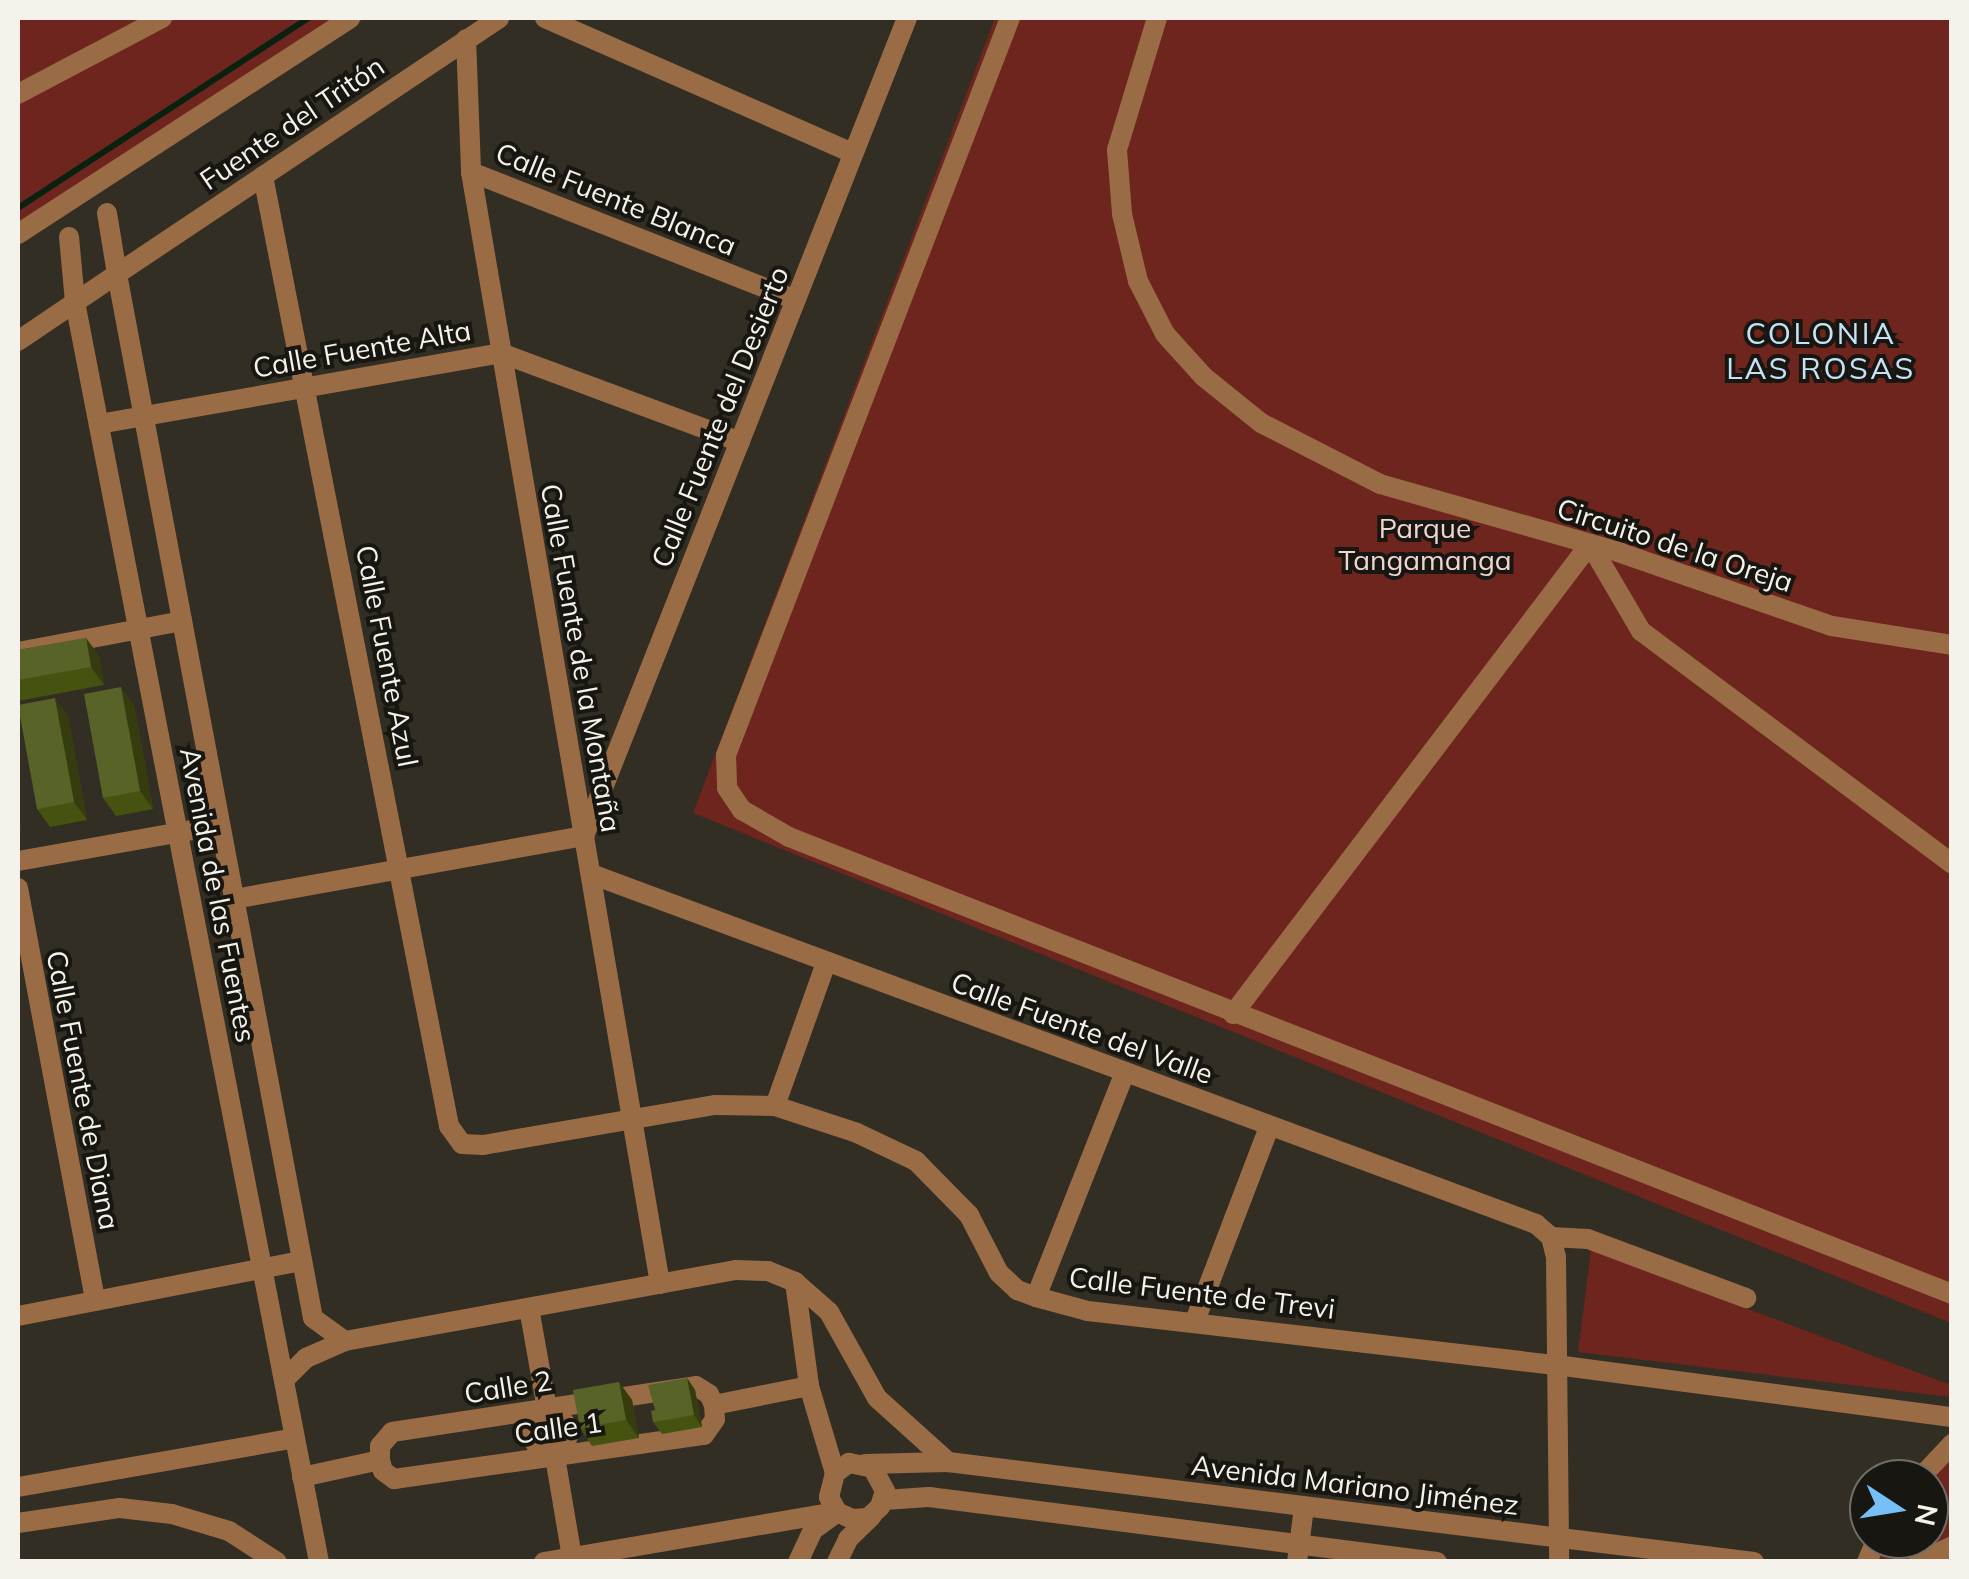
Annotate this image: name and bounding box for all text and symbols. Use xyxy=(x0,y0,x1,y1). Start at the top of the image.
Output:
street label: Fuente del Tritón xyxy=(193,49,391,197)
street label: Calle Fuente Blanca xyxy=(491,135,741,263)
street label: Calle Fuente del Desierto xyxy=(644,262,796,572)
street label: Calle Fuente Alta xyxy=(250,313,474,385)
district label: COLONIA LAS ROSAS xyxy=(1726,315,1916,386)
street label: Calle Fuente de la Montaña xyxy=(534,481,628,835)
street label: Circuito de la Oreja xyxy=(1553,491,1797,599)
park label: Parque Tangamanga xyxy=(1338,511,1512,577)
street label: Calle Fuente Azul xyxy=(349,543,425,769)
street label: Avenida de las Fuentes xyxy=(173,745,263,1045)
street label: Calle Fuente de Diana xyxy=(39,948,127,1232)
street label: Calle Fuente del Valle xyxy=(947,965,1217,1091)
street label: Calle Fuente de Trevi xyxy=(1067,1260,1337,1326)
street label: Calle 2 xyxy=(462,1364,554,1410)
street label: Calle 1 xyxy=(512,1405,604,1451)
street label: Avenida Mariano Jiménez xyxy=(1189,1448,1521,1522)
north arrow xyxy=(1849,1459,1949,1559)
text: N xyxy=(1908,1501,1946,1529)

